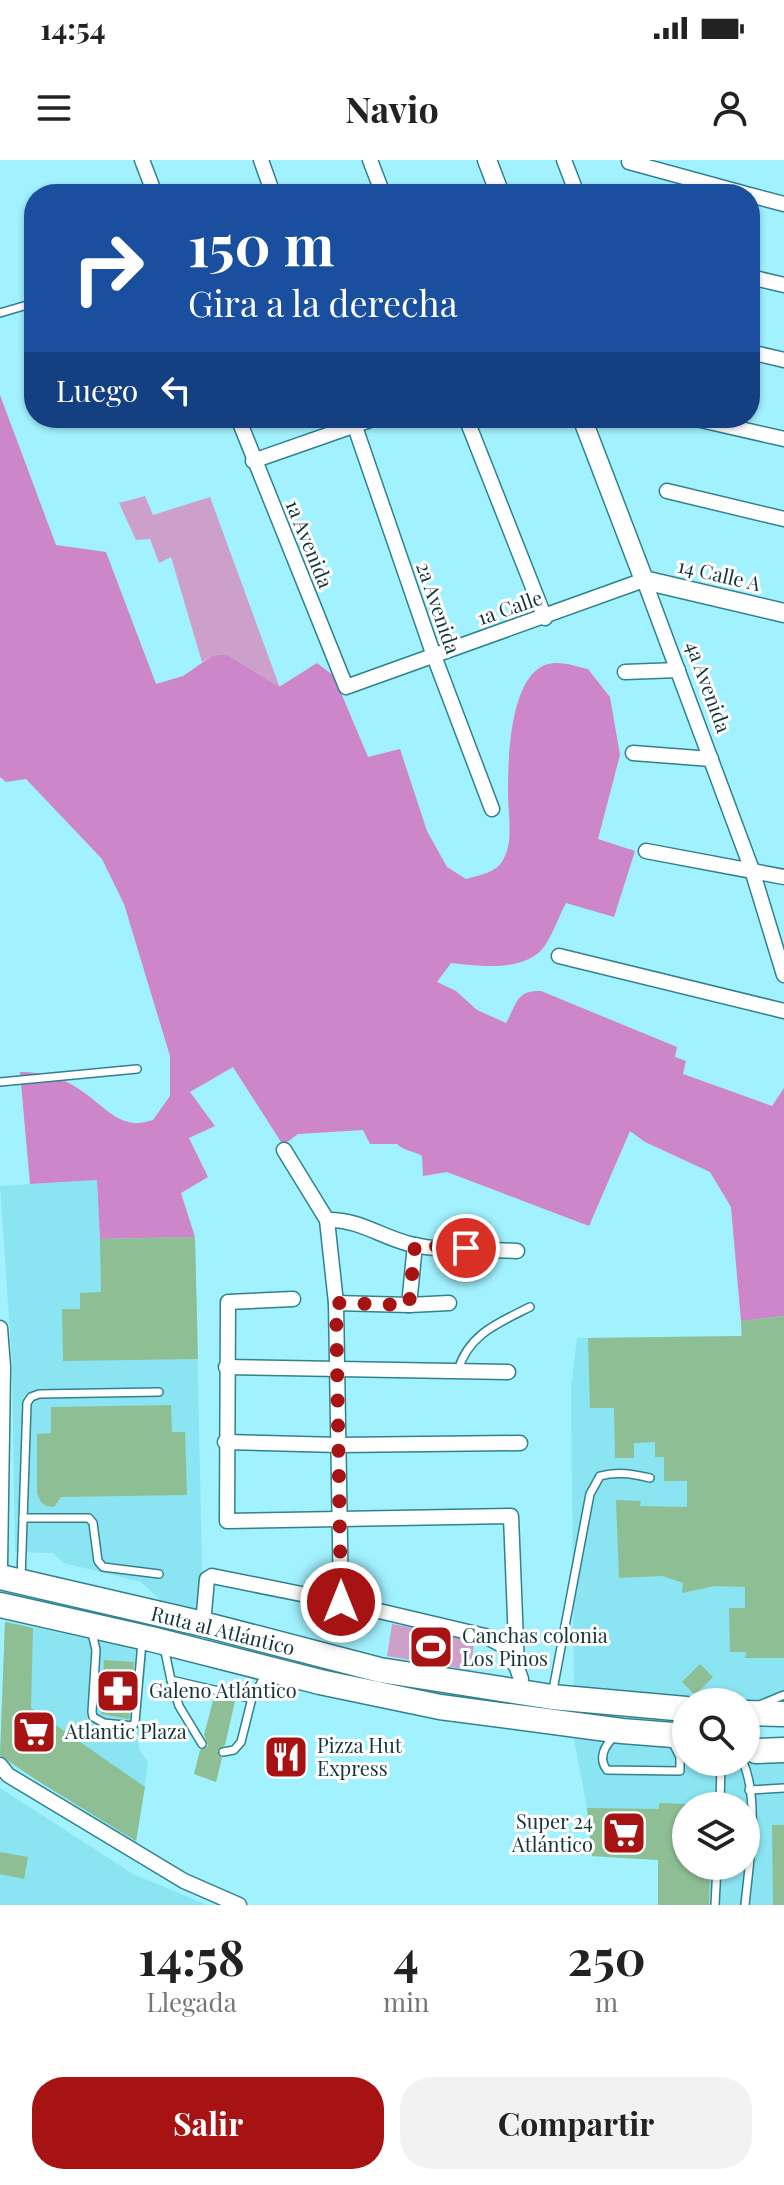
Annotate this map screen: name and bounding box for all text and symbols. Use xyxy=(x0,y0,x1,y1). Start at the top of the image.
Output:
text: 14:54 xyxy=(40,8,106,48)
text: Navio xyxy=(345,84,439,132)
icon: menu xyxy=(32,86,76,130)
icon: person xyxy=(708,86,752,130)
text: 150 m xyxy=(188,206,334,281)
icon: right xyxy=(56,216,160,320)
text: Gira a la derecha xyxy=(188,278,458,326)
icon: left xyxy=(154,368,198,412)
text: Luego xyxy=(56,370,138,410)
street label: 1a Avenida xyxy=(280,495,340,592)
street label: 14 Calle A xyxy=(675,551,764,596)
street label: 2a Avenida xyxy=(411,558,468,657)
street label: 1a Calle xyxy=(473,583,546,630)
street label: 4a Avenida xyxy=(680,637,738,736)
pin xyxy=(432,1214,500,1282)
icon: arrive xyxy=(444,1226,488,1270)
position arrow xyxy=(299,1560,383,1644)
street label: Ruta al Atlántico xyxy=(149,1599,298,1660)
place label: Canchas colonia Los Pinos xyxy=(462,1621,608,1671)
sports icon: Canchas colonia Los Pinos xyxy=(407,1623,455,1671)
pharmacy icon: Galeno Atlántico xyxy=(94,1667,142,1715)
place label: Galeno Atlántico xyxy=(149,1676,297,1703)
map controls xyxy=(672,1688,760,1880)
button: search xyxy=(672,1688,760,1776)
supermarket icon: Atlantic Plaza xyxy=(10,1708,58,1756)
place label: Atlantic Plaza xyxy=(64,1717,187,1744)
place label: Pizza Hut Express xyxy=(317,1731,403,1781)
restaurant icon: Pizza Hut Express xyxy=(262,1733,310,1781)
button: layers xyxy=(672,1792,760,1880)
place label: Super 24 Atlántico xyxy=(511,1807,593,1857)
supermarket icon: Super 24 Atlántico xyxy=(600,1809,648,1857)
text: 14:58 xyxy=(138,1924,245,1988)
text: 4 xyxy=(394,1924,419,1988)
text: 250 xyxy=(568,1924,646,1988)
text: Llegada xyxy=(147,1984,237,2019)
text: min xyxy=(383,1984,429,2019)
text: m xyxy=(595,1984,618,2019)
button: Salir xyxy=(32,2077,384,2169)
button: Compartir xyxy=(400,2077,752,2169)

